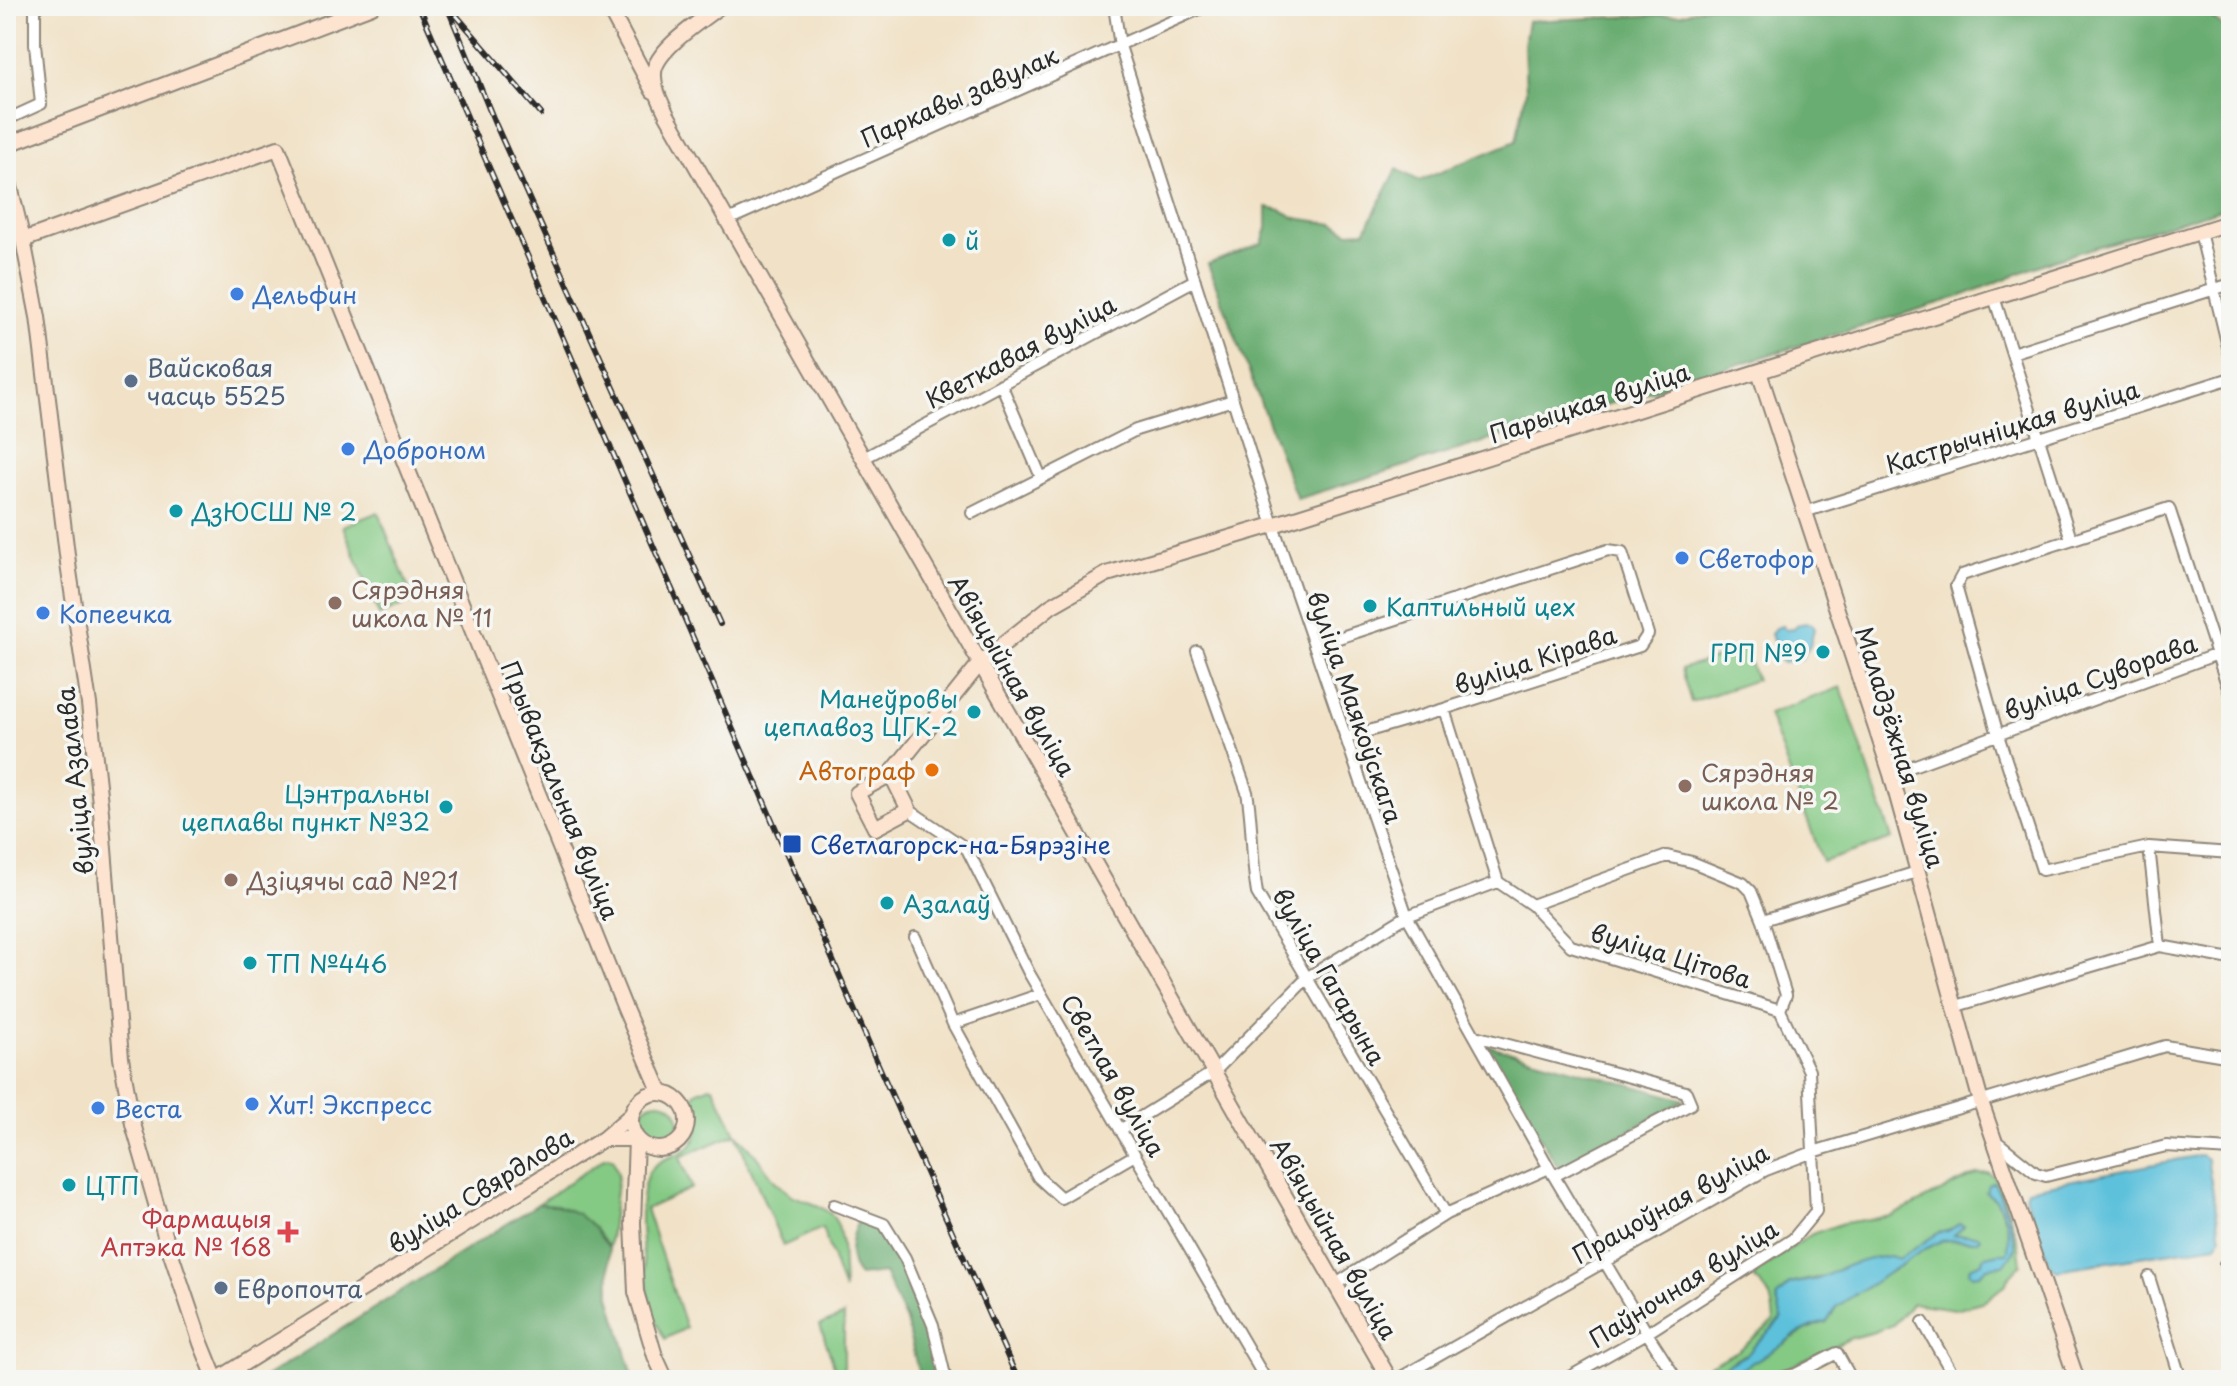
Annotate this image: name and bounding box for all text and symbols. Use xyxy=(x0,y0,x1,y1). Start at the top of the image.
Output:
street label: Паркавы завулак xyxy=(854,36,1064,156)
place label: й xyxy=(965,222,979,258)
marker: й xyxy=(940,231,958,249)
place label: Дельфин xyxy=(252,276,357,312)
marker: Дельфин xyxy=(228,285,246,303)
street label: Кветкавая вуліца xyxy=(918,285,1122,417)
place label: Вайсковая часць 5525 xyxy=(147,349,286,413)
street label: Парыцкая вуліца xyxy=(1484,352,1694,451)
street label: Кастрычніцкая вуліца xyxy=(1881,370,2144,482)
marker: Вайсковая часць 5525 xyxy=(122,372,140,390)
place label: Доброном xyxy=(363,431,486,467)
marker: Доброном xyxy=(339,440,357,458)
place label: ДзЮСШ № 2 xyxy=(191,493,356,529)
marker: ДзЮСШ № 2 xyxy=(167,502,185,520)
place label: Светофор xyxy=(1698,540,1815,576)
marker: Светофор xyxy=(1673,549,1691,567)
street label: Авіяцыйная вуліца xyxy=(940,567,1086,783)
place label: Сярэдняя школа № 11 xyxy=(351,571,492,635)
street label: вуліца Маякоўскага xyxy=(1299,586,1413,828)
place label: Каптильный цех xyxy=(1386,588,1575,624)
marker: Сярэдняя школа № 11 xyxy=(326,594,344,612)
place label: Копеечка xyxy=(59,595,172,631)
marker: Каптильный цех xyxy=(1361,597,1379,615)
marker: Копеечка xyxy=(34,604,52,622)
street label: вуліца Кірава xyxy=(1449,616,1621,702)
street label: Маладзёжная вуліца xyxy=(1847,622,1955,872)
street label: вуліца Суворава xyxy=(1998,624,2202,728)
place label: ГРП №9 xyxy=(1710,634,1807,670)
marker: ГРП №9 xyxy=(1814,643,1832,661)
street label: Прывакзальная вуліца xyxy=(493,655,630,925)
place label: Манеўровы цеплавоз ЦГК-2 xyxy=(763,680,958,744)
street label: вуліца Азалава xyxy=(46,685,102,877)
marker: Манеўровы цеплавоз ЦГК-2 xyxy=(965,703,983,721)
place label: Автограф xyxy=(799,752,916,788)
place label: Сярэдняя школа № 2 xyxy=(1701,754,1839,818)
marker: Автограф xyxy=(923,761,941,779)
place label: Цэнтральны цеплавы пункт №32 xyxy=(181,775,430,839)
marker: Сярэдняя школа № 2 xyxy=(1676,777,1694,795)
marker: Цэнтральны цеплавы пункт №32 xyxy=(437,798,455,816)
place label: Светлагорск-на-Бярэзіне xyxy=(810,826,1111,862)
marker: Светлагорск-на-Бярэзіне xyxy=(781,833,803,855)
place label: Дзіцячы сад №21 xyxy=(246,862,459,898)
marker: Дзіцячы сад №21 xyxy=(222,871,240,889)
street label: вуліца Гагарына xyxy=(1264,881,1396,1072)
place label: Азалаў xyxy=(903,885,991,921)
marker: Азалаў xyxy=(878,894,896,912)
street label: вуліца Цітова xyxy=(1586,913,1756,997)
place label: ТП №446 xyxy=(266,945,387,981)
marker: ТП №446 xyxy=(241,954,259,972)
street label: Светлая вуліца xyxy=(1053,987,1175,1163)
place label: Хит! Экспресс xyxy=(268,1086,432,1122)
place label: Веста xyxy=(114,1090,182,1126)
marker: Хит! Экспресс xyxy=(243,1095,261,1113)
marker: Веста xyxy=(89,1099,107,1117)
street label: вуліца Свярдлова xyxy=(380,1118,580,1262)
street label: Авіяцыйная вуліца xyxy=(1262,1130,1408,1346)
street label: Працоўная вуліца xyxy=(1565,1134,1775,1272)
place label: ЦТП xyxy=(85,1167,140,1203)
marker: ЦТП xyxy=(60,1176,78,1194)
place label: Фармацыя Аптэка № 168 xyxy=(101,1200,272,1264)
street label: Паўночная вуліца xyxy=(1581,1210,1785,1356)
marker: Фармацыя Аптэка № 168 xyxy=(279,1223,297,1241)
place label: Европочта xyxy=(237,1270,362,1306)
marker: Европочта xyxy=(212,1279,230,1297)

